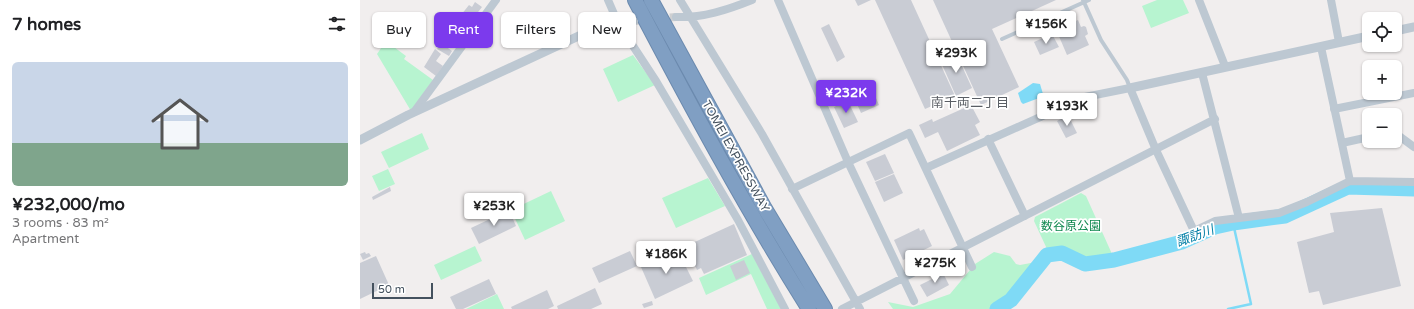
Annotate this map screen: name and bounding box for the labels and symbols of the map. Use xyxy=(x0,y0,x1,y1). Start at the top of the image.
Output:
pin: ¥156K xyxy=(1018,11,1074,45)
pin: ¥293K xyxy=(928,40,984,74)
pin: ¥232K xyxy=(818,80,874,114)
pin: ¥193K xyxy=(1039,93,1095,127)
district label: 南千両二丁目 xyxy=(931,95,1009,111)
street label: TOMEI EXPRESSWAY xyxy=(699,98,773,214)
pin: ¥253K xyxy=(466,193,522,227)
park label: 数谷原公園 xyxy=(1041,219,1101,233)
water label: 諏訪川 xyxy=(1174,221,1218,250)
pin: ¥186K xyxy=(638,241,694,275)
pin: ¥275K xyxy=(907,250,963,284)
scale bar xyxy=(372,281,433,300)

